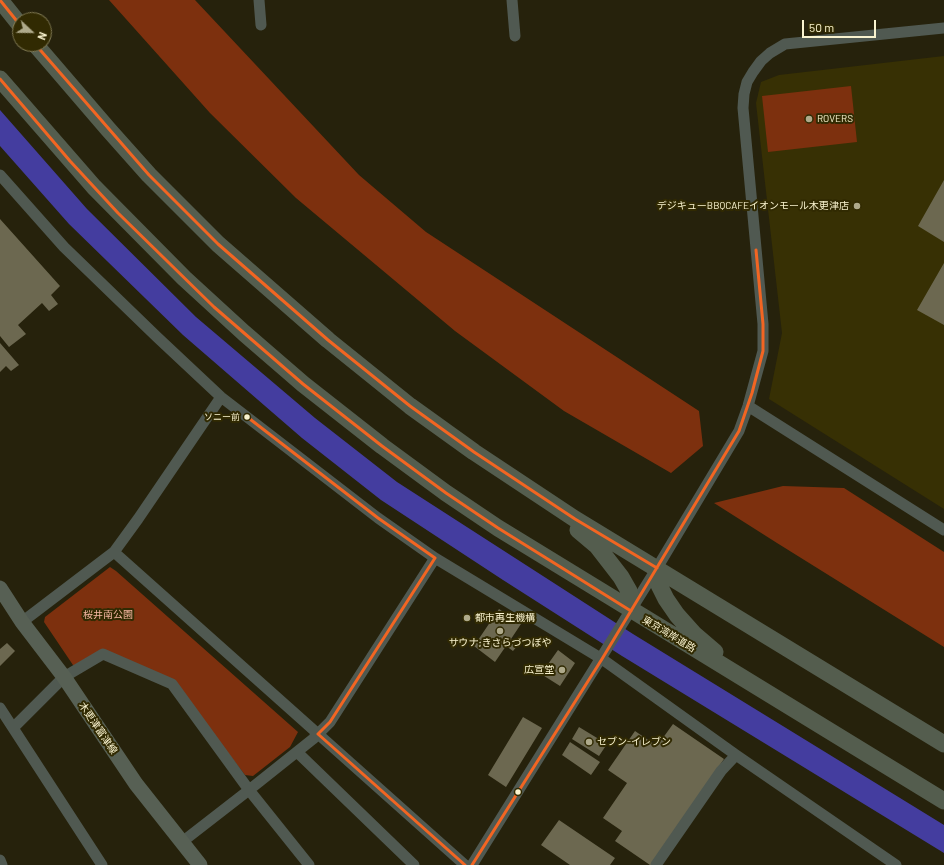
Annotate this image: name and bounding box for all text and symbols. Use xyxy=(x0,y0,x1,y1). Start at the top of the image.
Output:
north arrow xyxy=(12,12,52,52)
scale bar xyxy=(804,12,878,38)
text: 50 m xyxy=(809,20,834,34)
text: N xyxy=(35,30,50,42)
place label: ROVERS xyxy=(817,113,853,125)
marker: ROVERS xyxy=(804,114,814,124)
place label: デジキューBBQCAFEイオンモール木更津店 xyxy=(657,200,849,212)
marker: デジキューBBQCAFEイオンモール木更津店 xyxy=(852,201,862,211)
place label: ソニー前 xyxy=(204,412,240,422)
marker: ソニー前 xyxy=(242,412,252,422)
park label: 桜井南公園 xyxy=(83,609,133,621)
place label: 都市再生機構 xyxy=(475,612,535,624)
marker: 都市再生機構 xyxy=(462,613,472,623)
street label: 東京湾岸道路 xyxy=(640,613,698,655)
marker: サウナ;きさらづつぼや xyxy=(495,626,505,636)
place label: サウナ;きさらづつぼや xyxy=(448,637,552,649)
place label: 広宣堂 xyxy=(524,664,554,676)
marker: 広宣堂 xyxy=(557,665,567,675)
street label: 木更津富津線 xyxy=(76,700,120,756)
place label: セブン-イレブン xyxy=(597,736,671,748)
marker: セブン-イレブン xyxy=(584,737,594,747)
unlabelled marker xyxy=(513,787,523,797)

